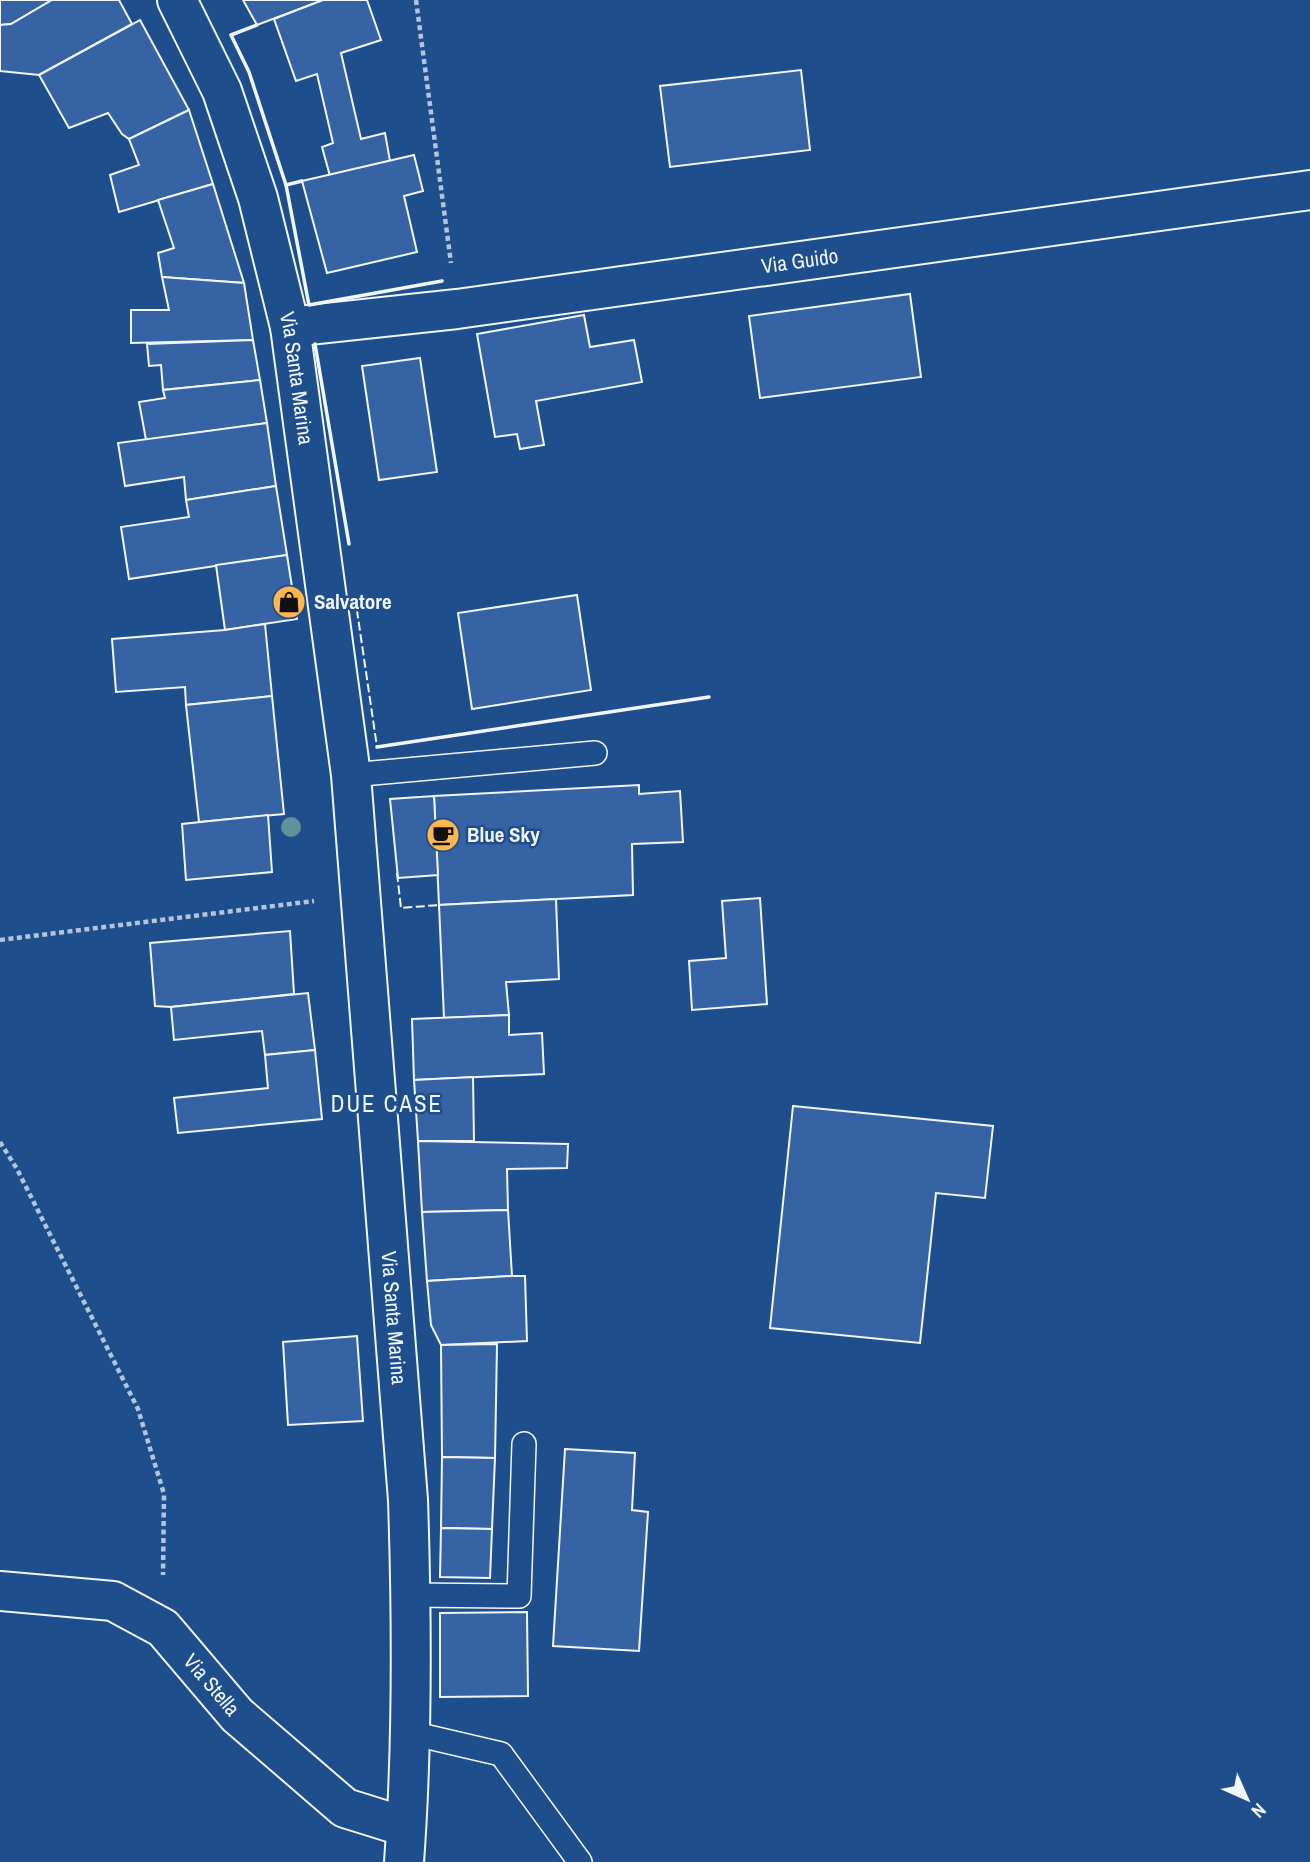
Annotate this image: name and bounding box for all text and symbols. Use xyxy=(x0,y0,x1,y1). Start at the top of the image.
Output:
street label: Via Guido xyxy=(759,241,840,280)
street label: Via Santa Marina xyxy=(273,309,321,447)
shop icon: Salvatore xyxy=(270,583,308,621)
place label: Salvatore xyxy=(314,587,392,616)
cafe icon: Blue Sky xyxy=(424,816,462,854)
place label: Blue Sky xyxy=(467,820,540,849)
district label: DUE CASE xyxy=(331,1088,443,1119)
street label: Via Santa Marina xyxy=(374,1250,414,1386)
street label: Via Stella xyxy=(177,1647,247,1722)
north arrow xyxy=(1212,1764,1282,1834)
text: N xyxy=(1246,1798,1272,1824)

